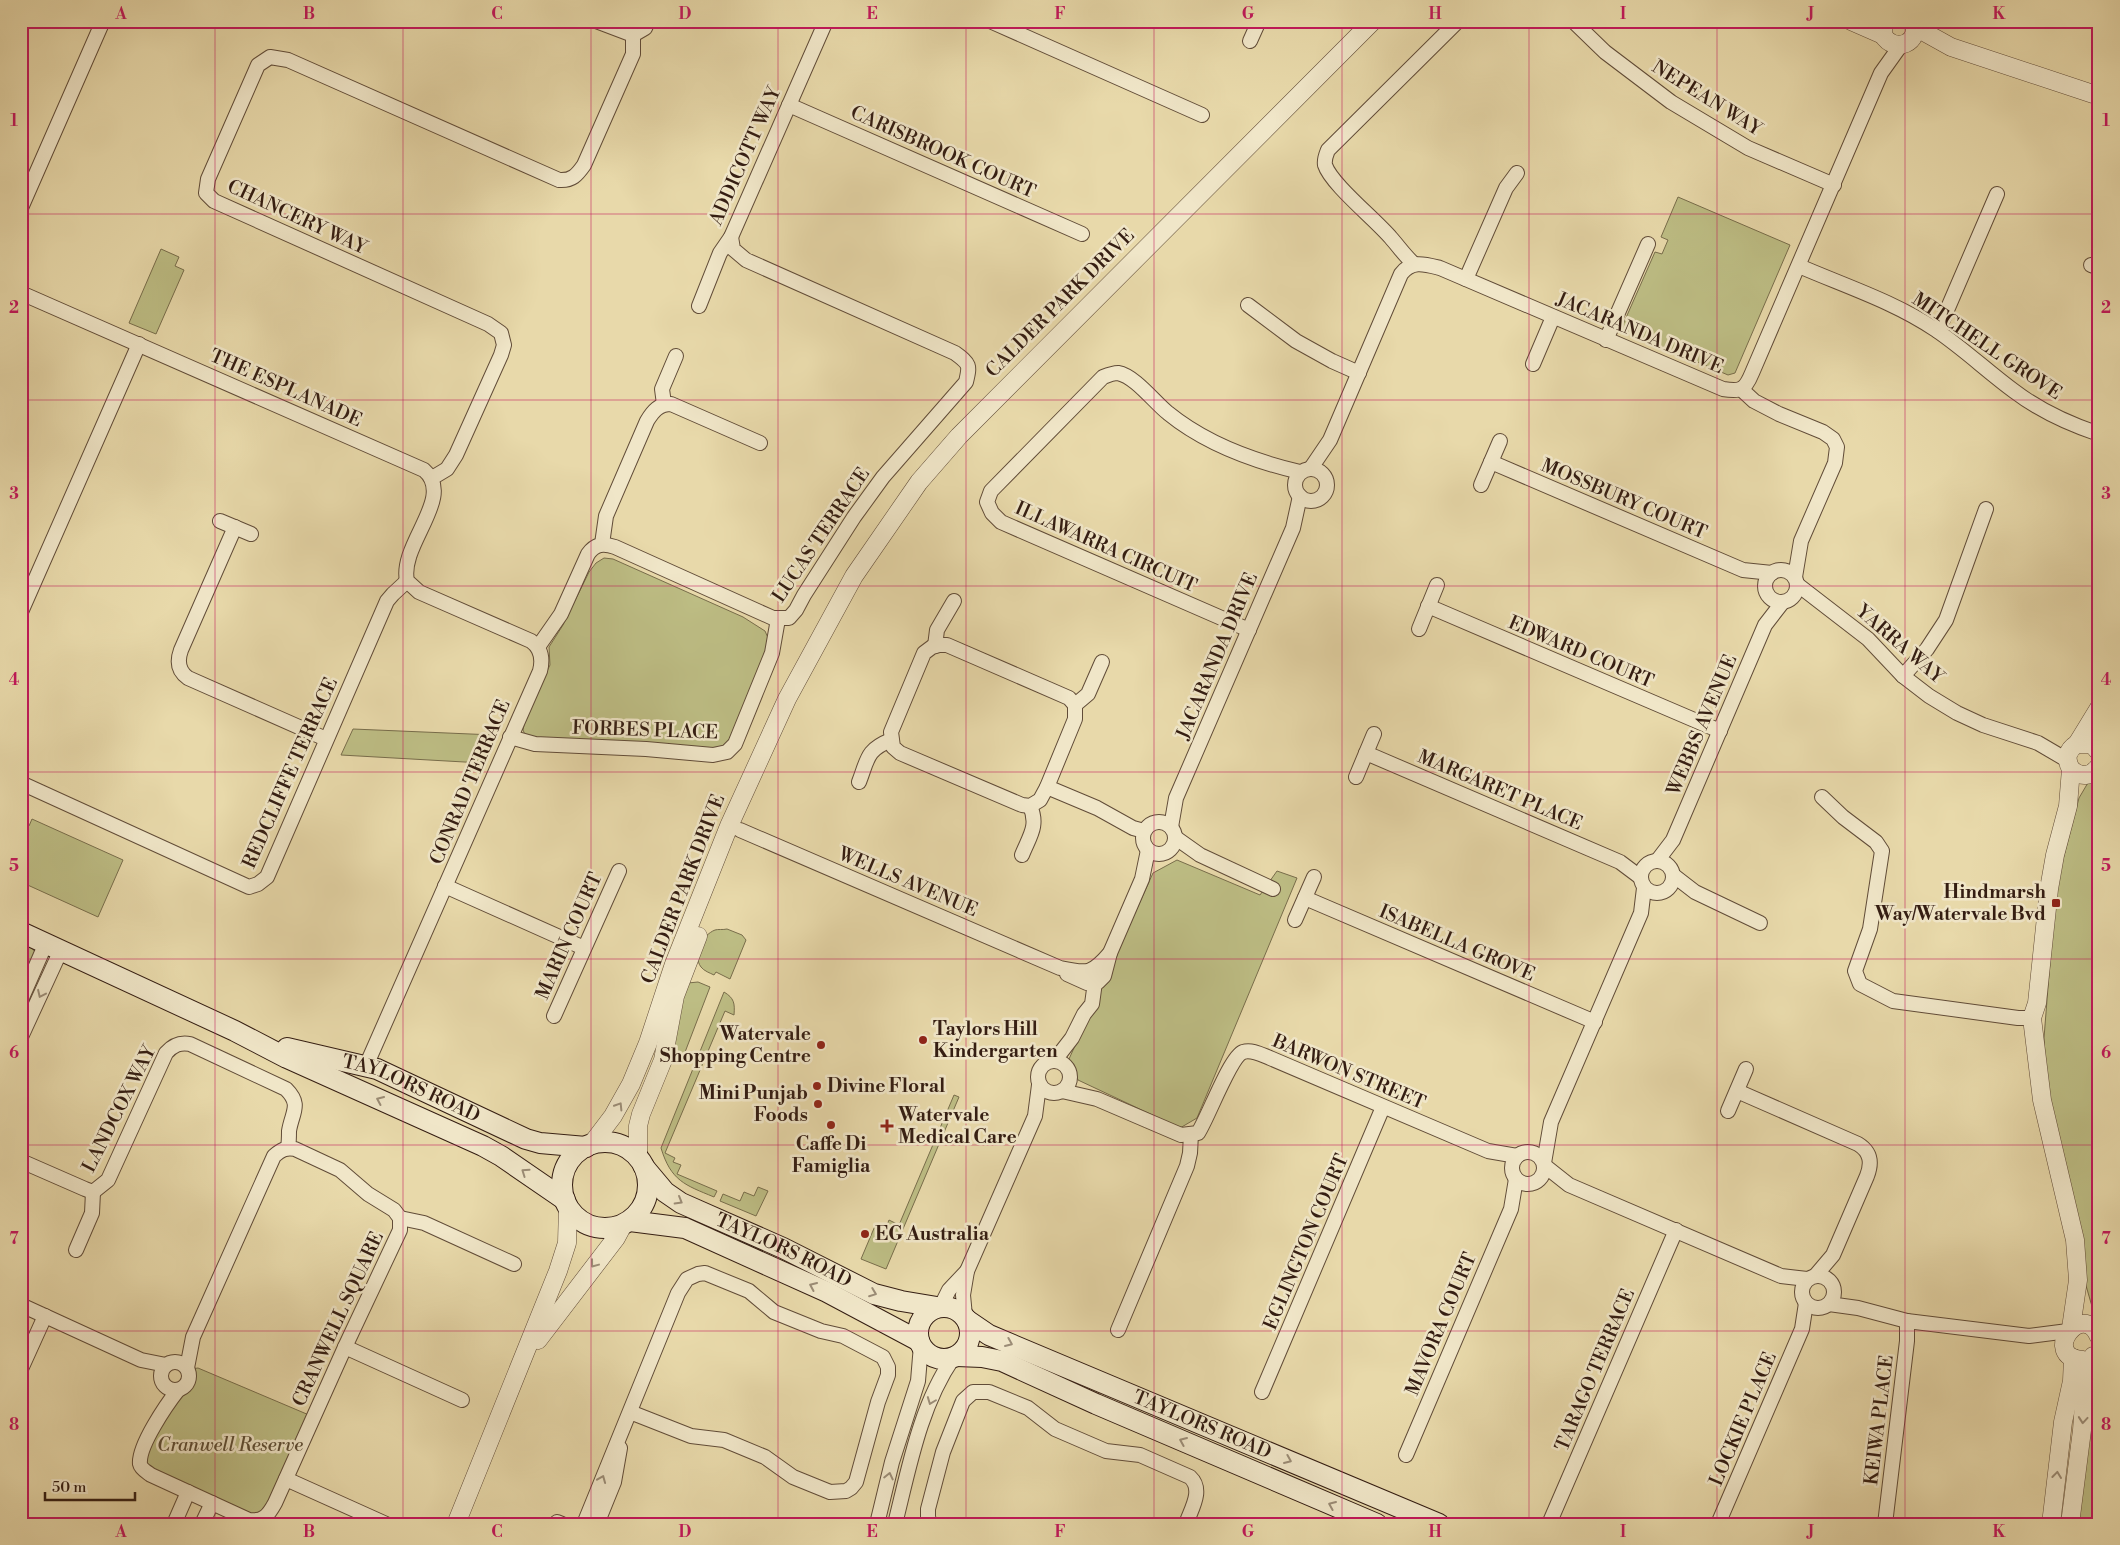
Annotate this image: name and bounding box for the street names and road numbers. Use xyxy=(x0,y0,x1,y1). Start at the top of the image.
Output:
street label: NEPEAN WAY xyxy=(1648,55,1768,142)
street label: ADDICOTT WAY xyxy=(703,82,787,230)
street label: CARISBROOK COURT xyxy=(847,100,1039,204)
street label: CHANCERY WAY xyxy=(223,174,372,260)
street label: CALDER PARK DRIVE xyxy=(980,223,1140,383)
street label: JACARANDA DRIVE xyxy=(1552,287,1727,379)
street label: MITCHELL GROVE xyxy=(1908,287,2066,405)
street label: THE ESPLANADE xyxy=(206,344,366,432)
street label: MOSSBURY COURT xyxy=(1537,453,1711,545)
street label: LUCAS TERRACE xyxy=(767,463,875,607)
street label: ILLAWARRA CIRCUIT xyxy=(1011,496,1201,598)
street label: JACARANDA DRIVE xyxy=(1171,569,1263,744)
street label: YARRA WAY xyxy=(1850,599,1950,690)
street label: EDWARD COURT xyxy=(1505,611,1657,693)
street label: WEBBS AVENUE xyxy=(1661,651,1743,800)
street label: REDCLIFFE TERRACE xyxy=(237,674,343,872)
street label: CONRAD TERRACE xyxy=(424,696,516,868)
street label: FORBES PLACE xyxy=(571,715,719,745)
street label: MARGARET PLACE xyxy=(1414,744,1586,836)
street label: CALDER PARK DRIVE xyxy=(636,791,730,987)
street label: WELLS AVENUE xyxy=(834,841,981,922)
street label: MARIN COURT xyxy=(530,869,608,1003)
street label: ISABELLA GROVE xyxy=(1375,899,1539,987)
street label: BARWON STREET xyxy=(1268,1029,1429,1115)
street label: LANDCOX WAY xyxy=(77,1040,162,1177)
street label: TAYLORS ROAD xyxy=(340,1049,484,1128)
street label: EGLINGTON COURT xyxy=(1258,1150,1354,1334)
street label: TAYLORS ROAD xyxy=(712,1208,856,1293)
street label: CRANWELL SQUARE xyxy=(287,1228,389,1410)
street label: MAVORA COURT xyxy=(1400,1249,1482,1399)
street label: TARAGO TERRACE xyxy=(1550,1285,1640,1455)
street label: LOCKIE PLACE xyxy=(1704,1348,1782,1490)
street label: KEIWA PLACE xyxy=(1859,1353,1899,1487)
street label: TAYLORS ROAD xyxy=(1129,1385,1275,1464)

